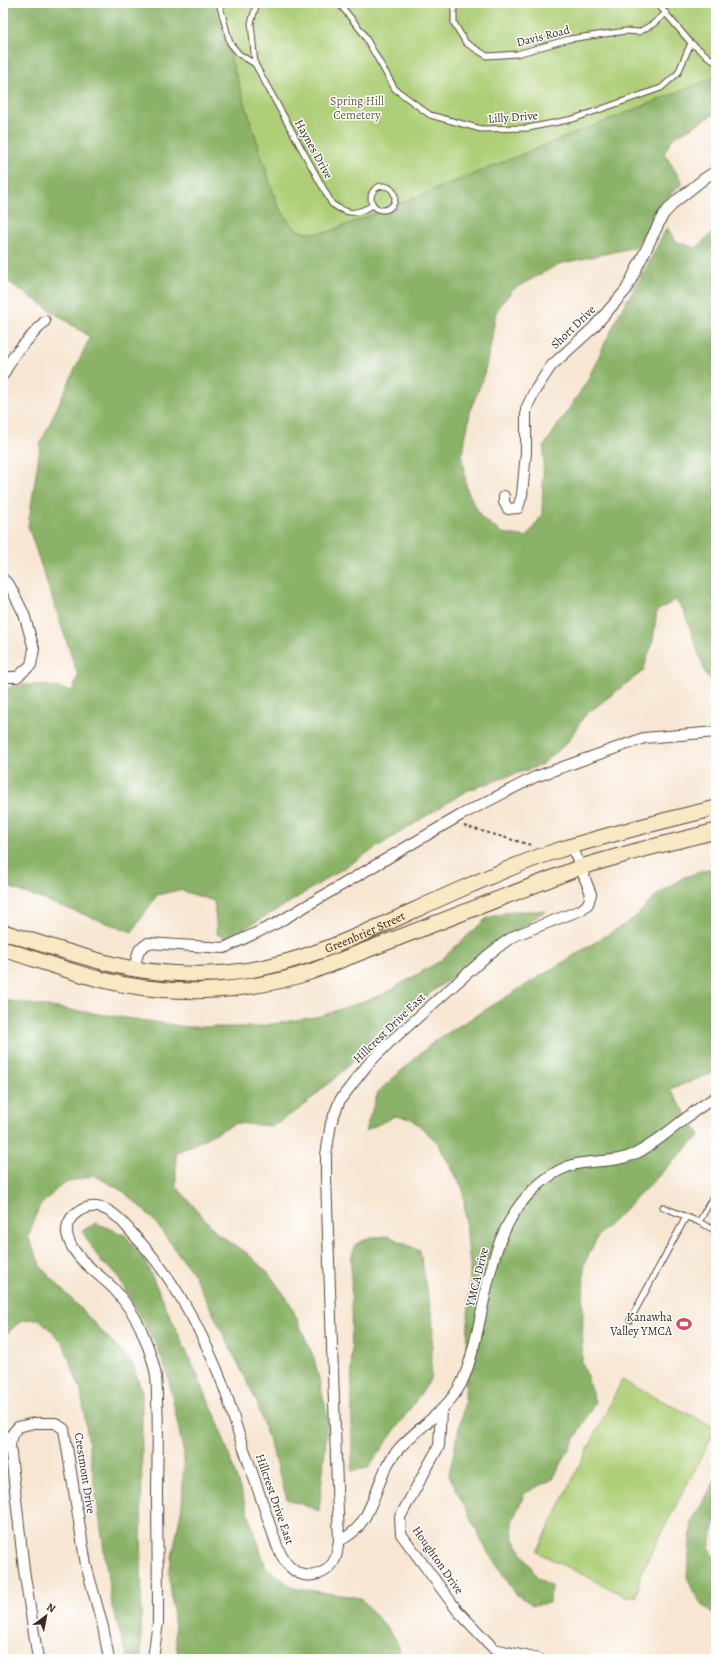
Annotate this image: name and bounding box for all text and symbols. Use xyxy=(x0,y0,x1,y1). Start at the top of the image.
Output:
street label: Davis Road xyxy=(515,21,572,50)
park label: Spring Hill Cemetery xyxy=(330,93,384,123)
street label: Lilly Drive xyxy=(488,107,538,127)
street label: Haynes Drive xyxy=(291,116,337,182)
street label: Short Drive xyxy=(547,302,599,352)
street label: Greenbrier Street xyxy=(323,908,408,956)
street label: Hillcrest Drive East xyxy=(349,989,429,1067)
street label: YMCA Drive xyxy=(462,1246,492,1309)
place label: Kanawha Valley YMCA xyxy=(609,1309,673,1339)
sports icon: Kanawha Valley YMCA xyxy=(675,1315,693,1333)
street label: Crestmont Drive xyxy=(71,1431,99,1515)
street label: Hillcrest Drive East xyxy=(252,1452,298,1546)
street label: Houghton Drive xyxy=(409,1523,467,1597)
north arrow xyxy=(26,1596,66,1636)
text: N xyxy=(44,1599,58,1616)

